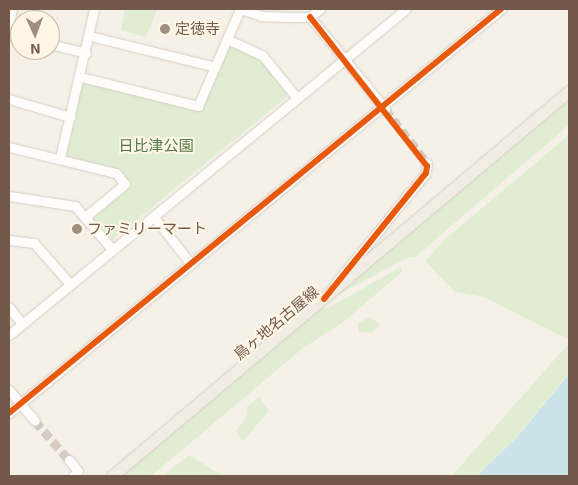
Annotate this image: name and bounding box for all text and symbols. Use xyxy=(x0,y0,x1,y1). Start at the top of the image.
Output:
north arrow xyxy=(10,10,60,60)
place label: 定徳寺 xyxy=(175,20,220,38)
marker: 定徳寺 xyxy=(159,23,171,35)
text: N xyxy=(30,41,41,58)
park label: 日比津公園 xyxy=(119,137,193,155)
place label: ファミリーマート xyxy=(87,220,207,238)
marker: ファミリーマート xyxy=(71,223,83,235)
street label: 鳥ヶ地名古屋線 xyxy=(230,282,322,364)

